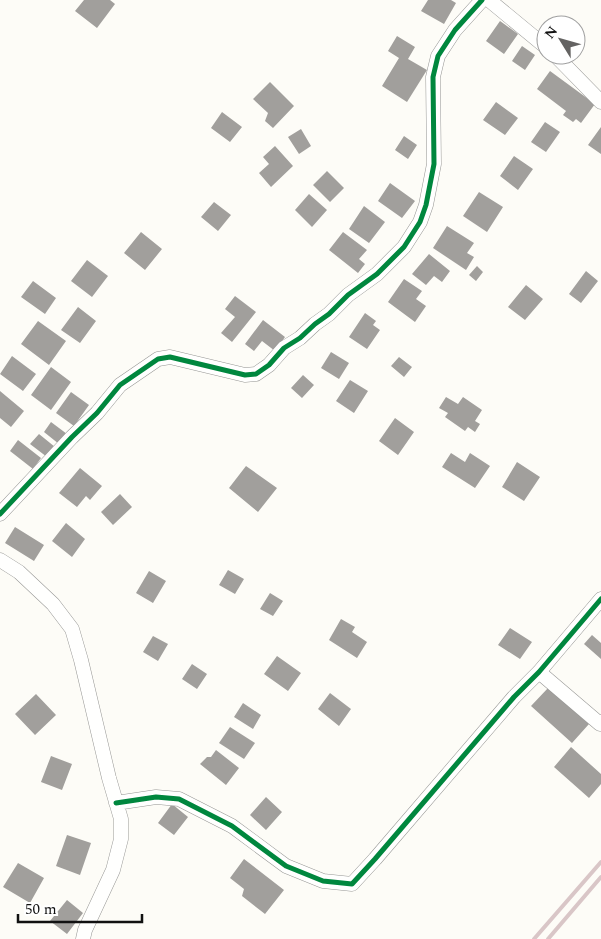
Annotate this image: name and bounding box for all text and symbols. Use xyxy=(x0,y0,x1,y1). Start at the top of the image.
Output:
north arrow xyxy=(536,15,586,65)
text: N xyxy=(539,22,563,43)
scale bar xyxy=(18,892,141,924)
text: 50 m xyxy=(25,898,57,921)

